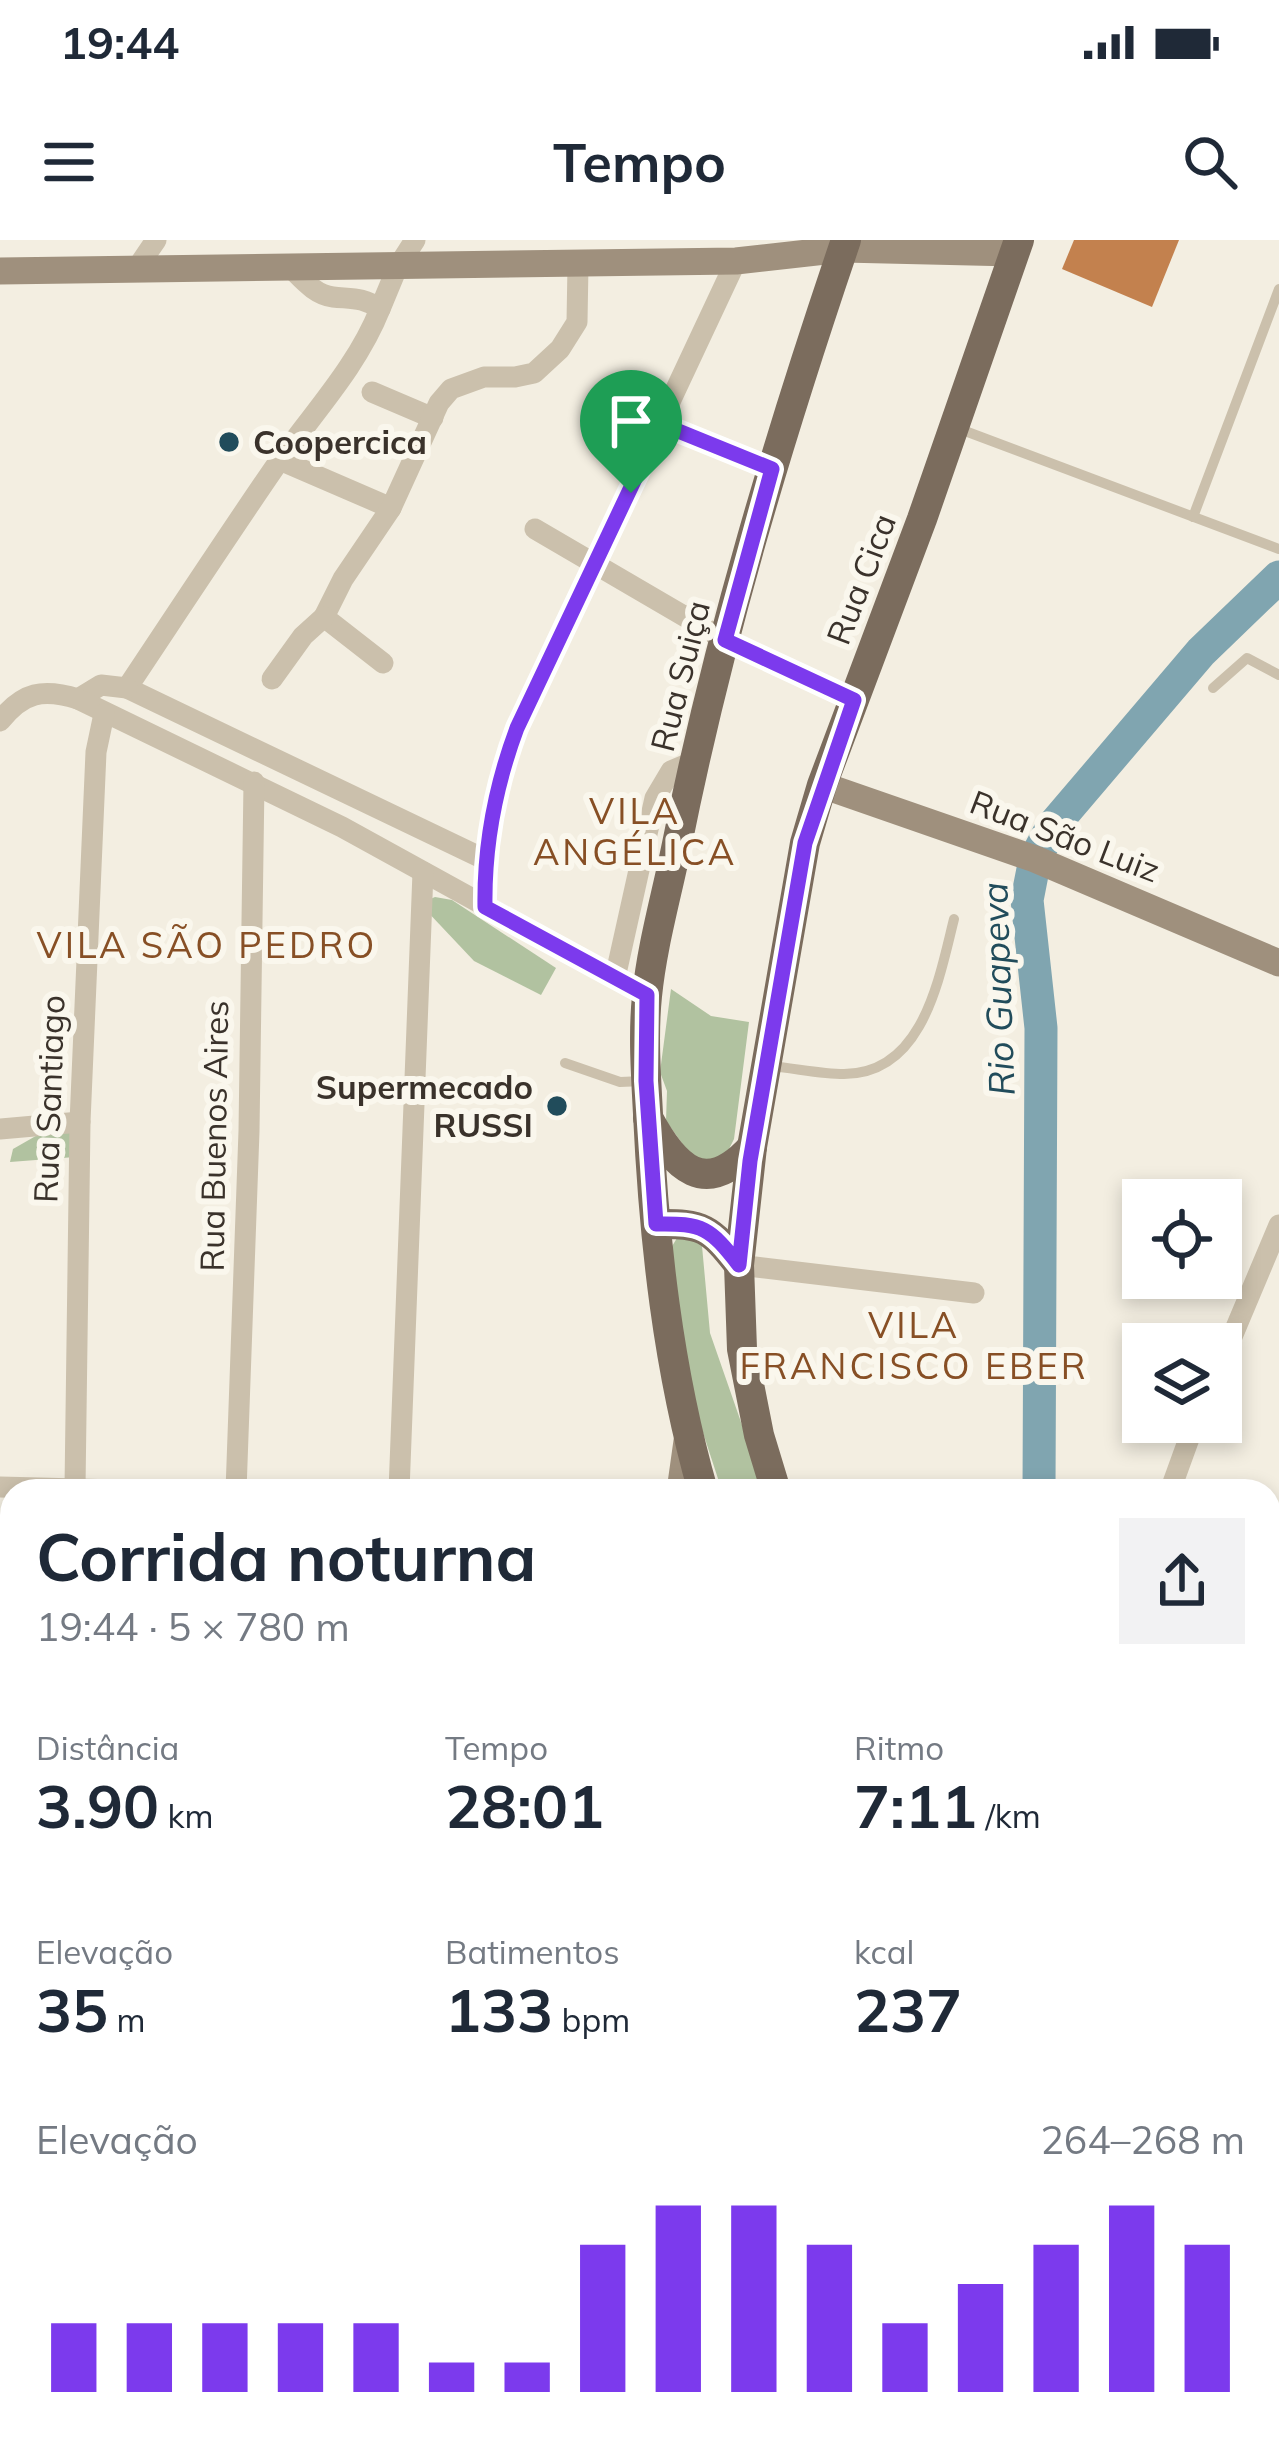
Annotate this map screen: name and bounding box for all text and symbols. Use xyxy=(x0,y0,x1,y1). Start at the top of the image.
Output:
text: 19:44 xyxy=(60,14,179,70)
text: Tempo xyxy=(553,128,726,196)
icon: menu xyxy=(36,129,102,195)
icon: search xyxy=(1177,129,1243,195)
pin xyxy=(580,370,682,493)
icon: arrive xyxy=(598,388,664,454)
place label: Coopercica xyxy=(253,421,427,462)
marker: Coopercica xyxy=(216,429,242,455)
street label: Rua Cica xyxy=(817,508,904,650)
street label: Rua Suiça xyxy=(641,596,718,755)
street label: Rua São Luiz xyxy=(965,781,1166,890)
district label: VILA ANGÉLICA xyxy=(533,788,737,874)
water label: Rio Guapeva xyxy=(971,882,1024,1096)
district label: VILA SÃO PEDRO xyxy=(37,922,377,967)
street label: Rua Santiago xyxy=(24,994,73,1204)
street label: Rua Buenos Aires xyxy=(191,1000,236,1272)
place label: Supermecado RUSSI xyxy=(316,1066,533,1145)
marker: Supermecado RUSSI xyxy=(544,1093,570,1119)
map controls xyxy=(1122,1179,1242,1443)
button: locate xyxy=(1122,1179,1242,1299)
district label: VILA FRANCISCO EBER xyxy=(739,1302,1089,1388)
button: layers xyxy=(1122,1323,1242,1443)
text: Corrida noturna xyxy=(36,1515,537,1598)
button: share xyxy=(1119,1518,1245,1644)
text: 19:44 · 5 × 780 m xyxy=(36,1602,350,1651)
text: Distância xyxy=(36,1727,179,1768)
text: Tempo xyxy=(445,1727,548,1768)
text: Ritmo xyxy=(854,1727,944,1768)
text: 3.90 xyxy=(36,1768,159,1843)
text: 28:01 xyxy=(445,1768,604,1843)
text: 7:11 xyxy=(854,1768,977,1843)
text: km xyxy=(159,1795,213,1836)
text: /km xyxy=(977,1795,1041,1836)
text: Elevação xyxy=(36,1931,173,1972)
text: Batimentos xyxy=(445,1931,620,1972)
text: kcal xyxy=(854,1931,914,1972)
text: 35 xyxy=(36,1972,108,2047)
text: 133 xyxy=(445,1972,553,2047)
text: 237 xyxy=(854,1972,962,2047)
text: m xyxy=(108,1999,146,2040)
text: bpm xyxy=(553,1999,630,2040)
text: Elevação xyxy=(36,2115,198,2164)
text: 264–268 m xyxy=(1040,2115,1245,2164)

